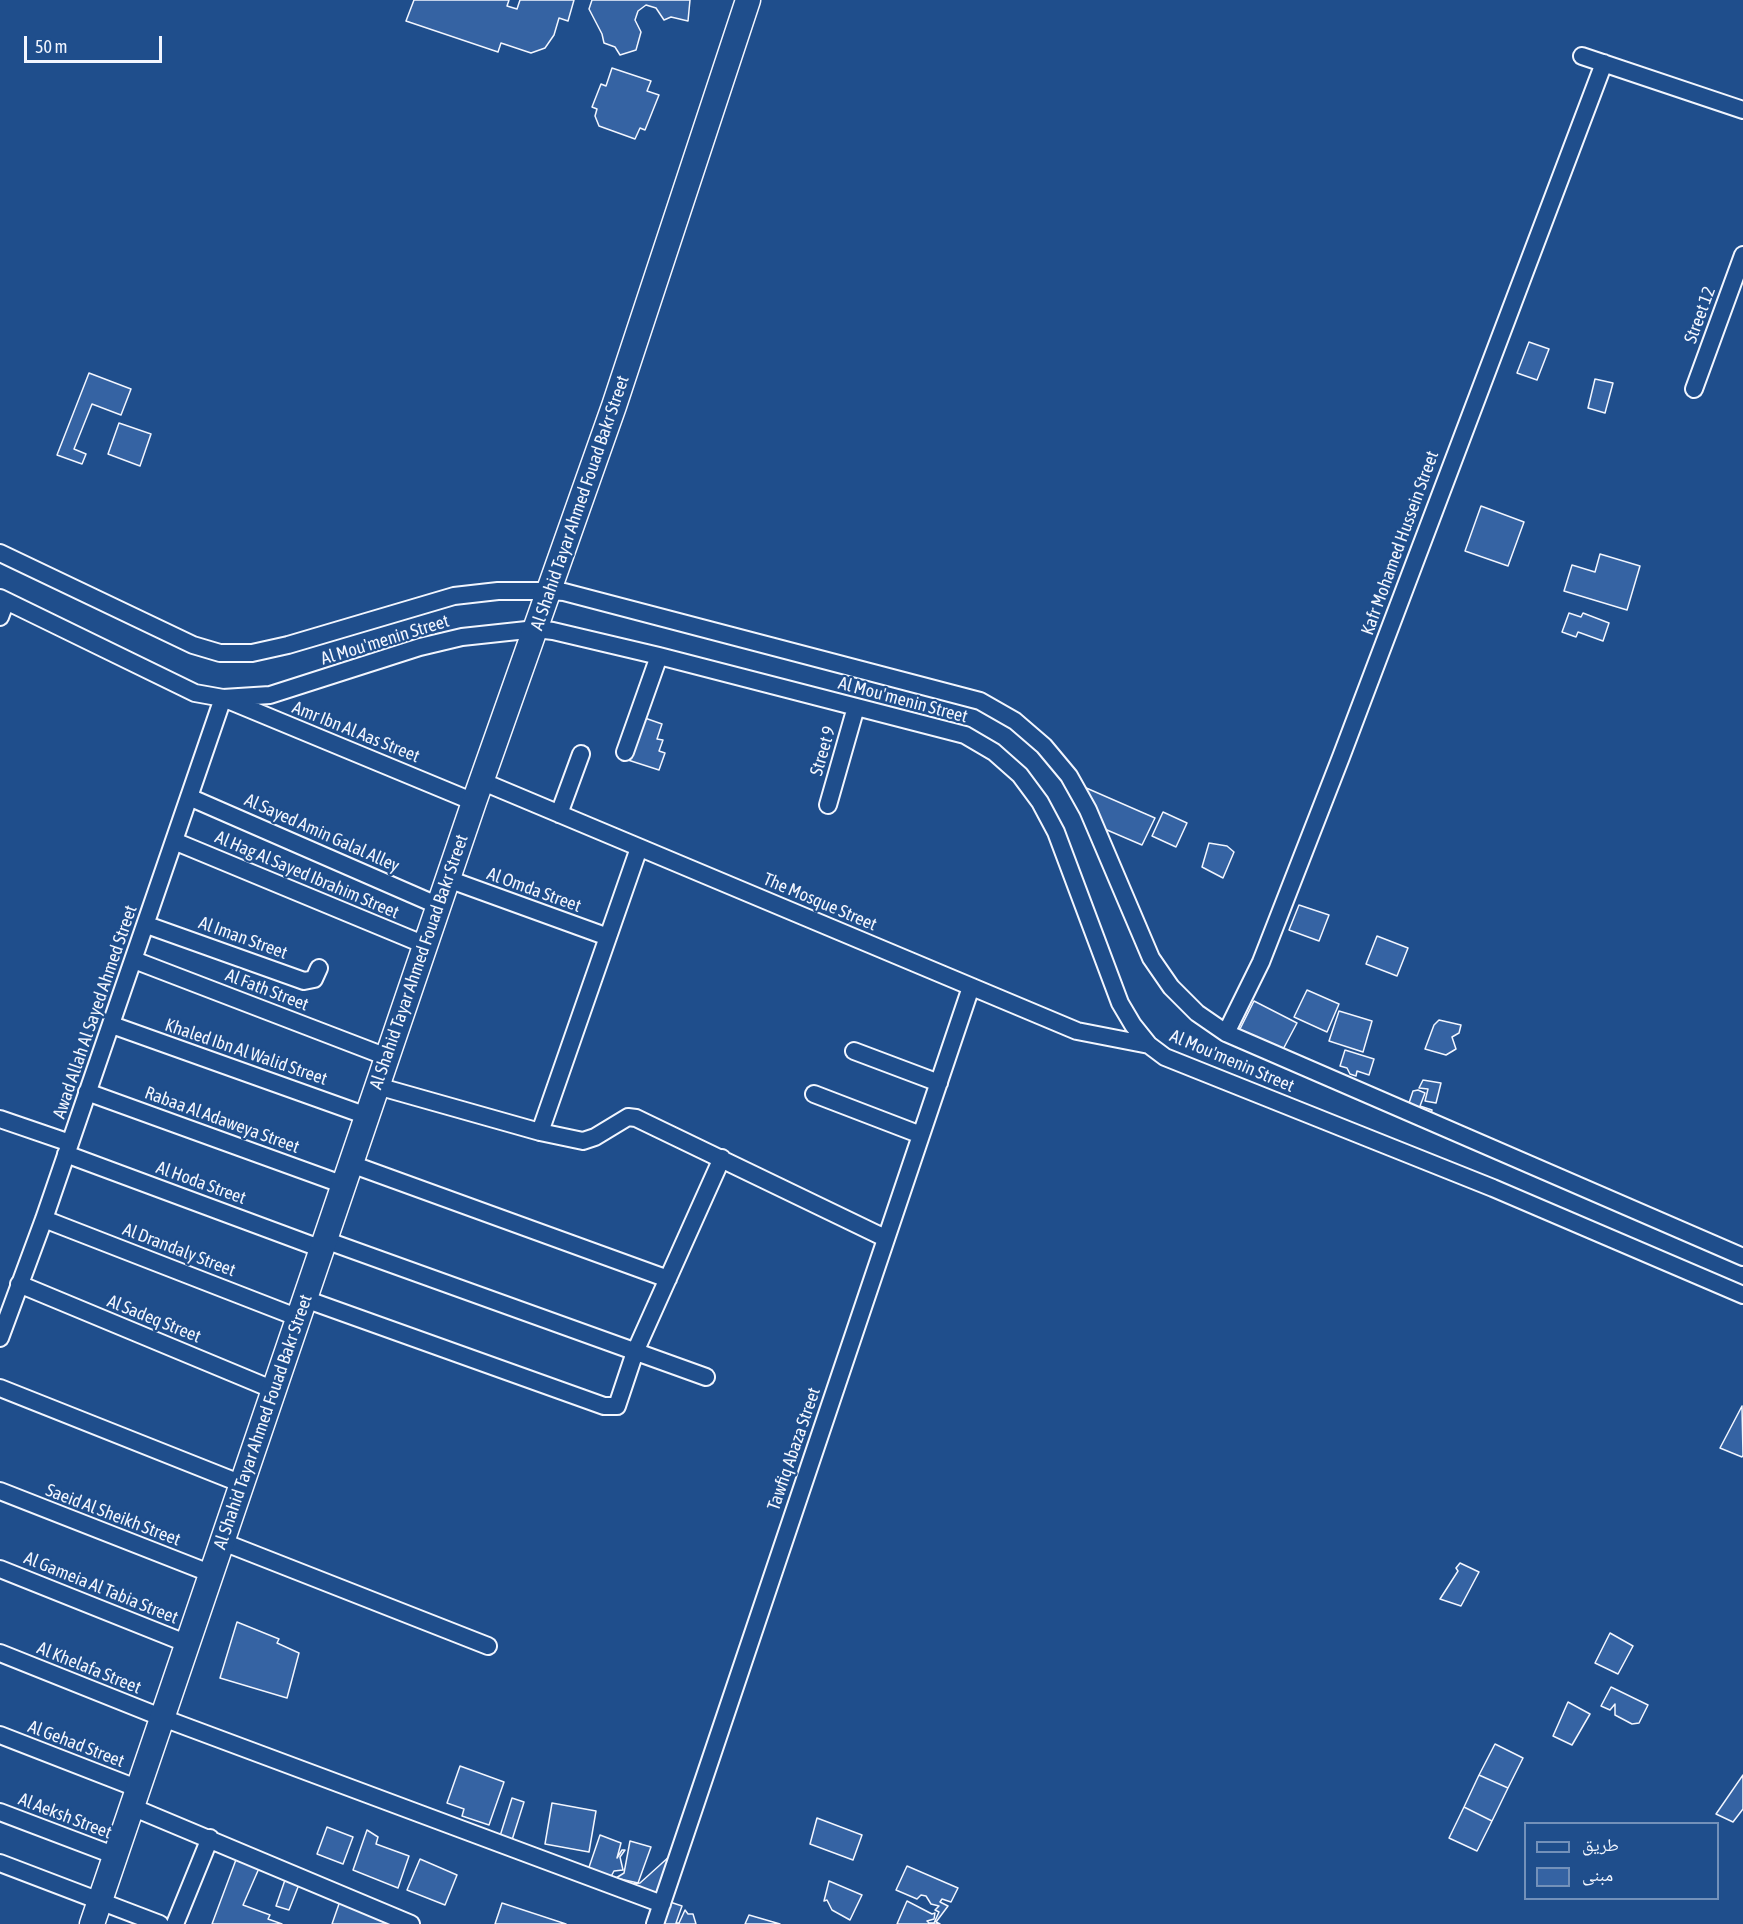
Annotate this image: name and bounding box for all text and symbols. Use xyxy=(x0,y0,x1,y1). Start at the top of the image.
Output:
scale bar xyxy=(27,24,165,62)
text: 50 m xyxy=(35,36,67,57)
street label: Street 12 xyxy=(1680,284,1720,346)
street label: Al Shahid Tayar Ahmed Fouad Bakr Street xyxy=(526,373,634,633)
street label: Kafr Mohamed Hussein Street xyxy=(1357,448,1443,638)
street label: Al Mou'menin Street xyxy=(318,610,452,670)
street label: Al Mou'menin Street xyxy=(836,672,970,728)
street label: Amr Ibn Al Aas Street xyxy=(289,697,423,767)
street label: Street 9 xyxy=(806,724,840,778)
street label: Al Sayed Amin Galal Alley xyxy=(241,789,403,877)
street label: Al Hag Al Sayed Ibrahim Street xyxy=(212,826,402,924)
street label: Al Shahid Tayar Ahmed Fouad Bakr Street xyxy=(365,832,473,1092)
street label: Al Omda Street xyxy=(484,863,584,917)
street label: The Mosque Street xyxy=(760,868,880,936)
street label: Awad Allah Al Sayed Ahmed Street xyxy=(48,903,142,1121)
street label: Al Iman Street xyxy=(196,912,290,964)
street label: Al Fath Street xyxy=(222,964,312,1016)
street label: Khaled Ibn Al Walid Street xyxy=(162,1014,330,1090)
street label: Al Mou'menin Street xyxy=(1167,1025,1297,1097)
street label: Rabaa Al Adaweya Street xyxy=(142,1082,302,1158)
street label: Al Hoda Street xyxy=(153,1157,249,1209)
street label: Al Drandaly Street xyxy=(120,1219,238,1281)
street label: Al Sadeq Street xyxy=(104,1290,204,1348)
street label: Al Shahid Tayar Ahmed Fouad Bakr Street xyxy=(209,1292,317,1552)
street label: Tawfiq Abaza Street xyxy=(763,1385,825,1513)
street label: Saeid Al Sheikh Street xyxy=(43,1479,183,1551)
street label: Al Gameia Al Tabia Street xyxy=(21,1547,181,1629)
street label: Al Khelafa Street xyxy=(34,1637,144,1699)
street label: Al Gehad Street xyxy=(25,1716,127,1772)
street label: Al Aeksh Street xyxy=(15,1788,115,1844)
legend xyxy=(1524,1822,1719,1900)
text: طريق xyxy=(1582,1834,1619,1855)
text: مبنى xyxy=(1582,1864,1613,1885)

